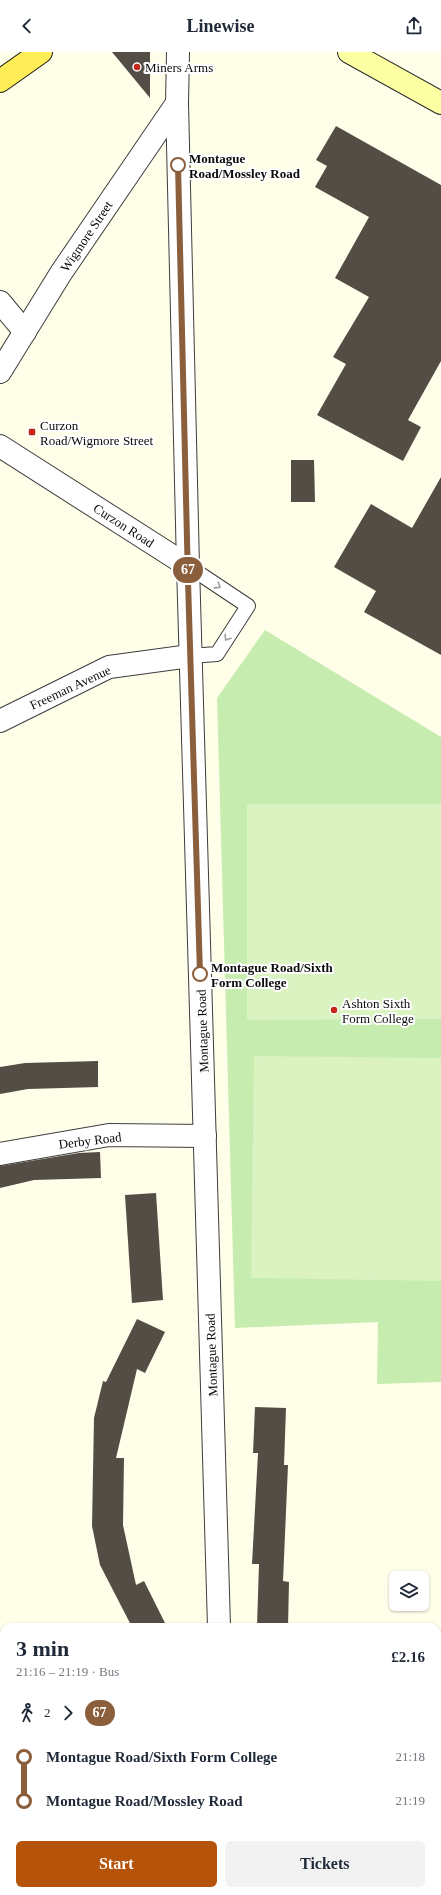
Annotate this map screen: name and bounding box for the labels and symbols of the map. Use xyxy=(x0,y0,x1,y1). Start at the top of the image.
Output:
place label: Miners Arms xyxy=(145,60,213,75)
marker: Miners Arms xyxy=(132,62,142,72)
place label: Montague Road/Mossley Road xyxy=(189,151,301,181)
marker: Montague Road/Mossley Road xyxy=(170,157,186,173)
street label: Wigmore Street xyxy=(57,198,116,275)
place label: Curzon Road/Wigmore Street xyxy=(40,418,154,448)
marker: Curzon Road/Wigmore Street xyxy=(27,427,37,437)
street label: Curzon Road xyxy=(91,500,157,551)
line badge: 67 xyxy=(170,557,206,583)
one-way arrow xyxy=(214,581,221,589)
one-way arrow xyxy=(224,634,232,641)
street label: Freeman Avenue xyxy=(27,662,113,713)
place label: Montague Road/Sixth Form College xyxy=(211,960,333,990)
marker: Montague Road/Sixth Form College xyxy=(192,966,208,982)
street label: Montague Road xyxy=(194,989,211,1073)
place label: Ashton Sixth Form College xyxy=(342,996,414,1026)
marker: Ashton Sixth Form College xyxy=(329,1005,339,1015)
street label: Derby Road xyxy=(58,1129,123,1152)
street label: Montague Road xyxy=(203,1313,220,1397)

